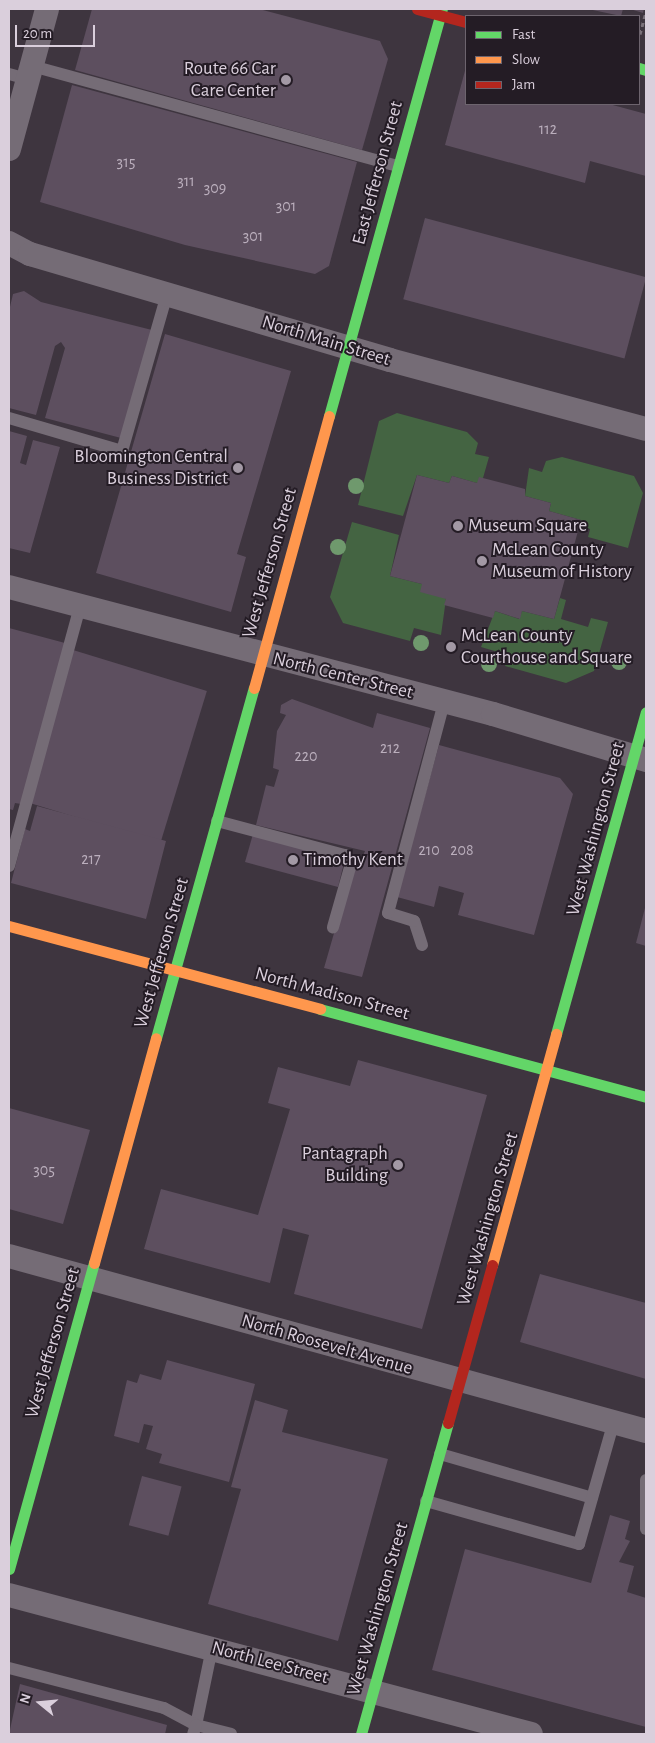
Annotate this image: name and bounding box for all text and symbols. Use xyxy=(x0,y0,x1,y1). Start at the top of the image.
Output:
scale bar xyxy=(18,15,98,47)
legend xyxy=(465,15,640,105)
text: 20 m xyxy=(23,26,52,41)
text: Fast xyxy=(512,27,535,42)
text: Slow xyxy=(512,52,540,67)
place label: Route 66 Car Care Center xyxy=(184,58,276,102)
marker: Route 66 Car Care Center xyxy=(280,74,292,86)
text: Jam xyxy=(512,77,535,92)
street label: East Jefferson Street xyxy=(348,99,408,247)
house number: 112 xyxy=(539,119,557,139)
house number: 315 xyxy=(117,152,135,172)
house number: 311 xyxy=(177,171,195,191)
house number: 309 xyxy=(204,178,226,198)
house number: 301 xyxy=(276,196,296,216)
house number: 301 xyxy=(243,226,263,246)
street label: North Main Street xyxy=(259,311,393,371)
place label: Bloomington Central Business District xyxy=(74,446,228,490)
marker: Bloomington Central Business District xyxy=(232,462,244,474)
street label: West Jefferson Street xyxy=(238,485,302,641)
place label: Museum Square xyxy=(468,515,587,537)
marker: Museum Square xyxy=(452,520,464,532)
place label: McLean County Museum of History xyxy=(492,539,632,583)
marker: McLean County Museum of History xyxy=(476,555,488,567)
place label: McLean County Courthouse and Square xyxy=(461,625,632,669)
marker: McLean County Courthouse and Square xyxy=(445,641,457,653)
street label: North Center Street xyxy=(271,648,415,704)
house number: 212 xyxy=(380,738,400,758)
street label: West Washington Street xyxy=(562,740,630,918)
house number: 220 xyxy=(294,746,318,766)
house number: 210 xyxy=(418,840,440,860)
house number: 208 xyxy=(450,840,474,860)
house number: 217 xyxy=(81,849,101,869)
place label: Timothy Kent xyxy=(303,849,403,871)
marker: Timothy Kent xyxy=(287,854,299,866)
street label: West Jefferson Street xyxy=(130,875,194,1031)
street label: North Madison Street xyxy=(252,962,412,1026)
street label: West Washington Street xyxy=(452,1130,524,1308)
place label: Pantagraph Building xyxy=(302,1143,388,1187)
marker: Pantagraph Building xyxy=(392,1159,404,1171)
house number: 305 xyxy=(33,1160,55,1180)
street label: West Jefferson Street xyxy=(21,1265,85,1421)
street label: North Roosevelt Avenue xyxy=(239,1310,415,1380)
street label: West Washington Street xyxy=(342,1520,414,1698)
street label: North Lee Street xyxy=(209,1636,331,1690)
north arrow xyxy=(15,1678,65,1728)
text: N xyxy=(18,1692,34,1705)

